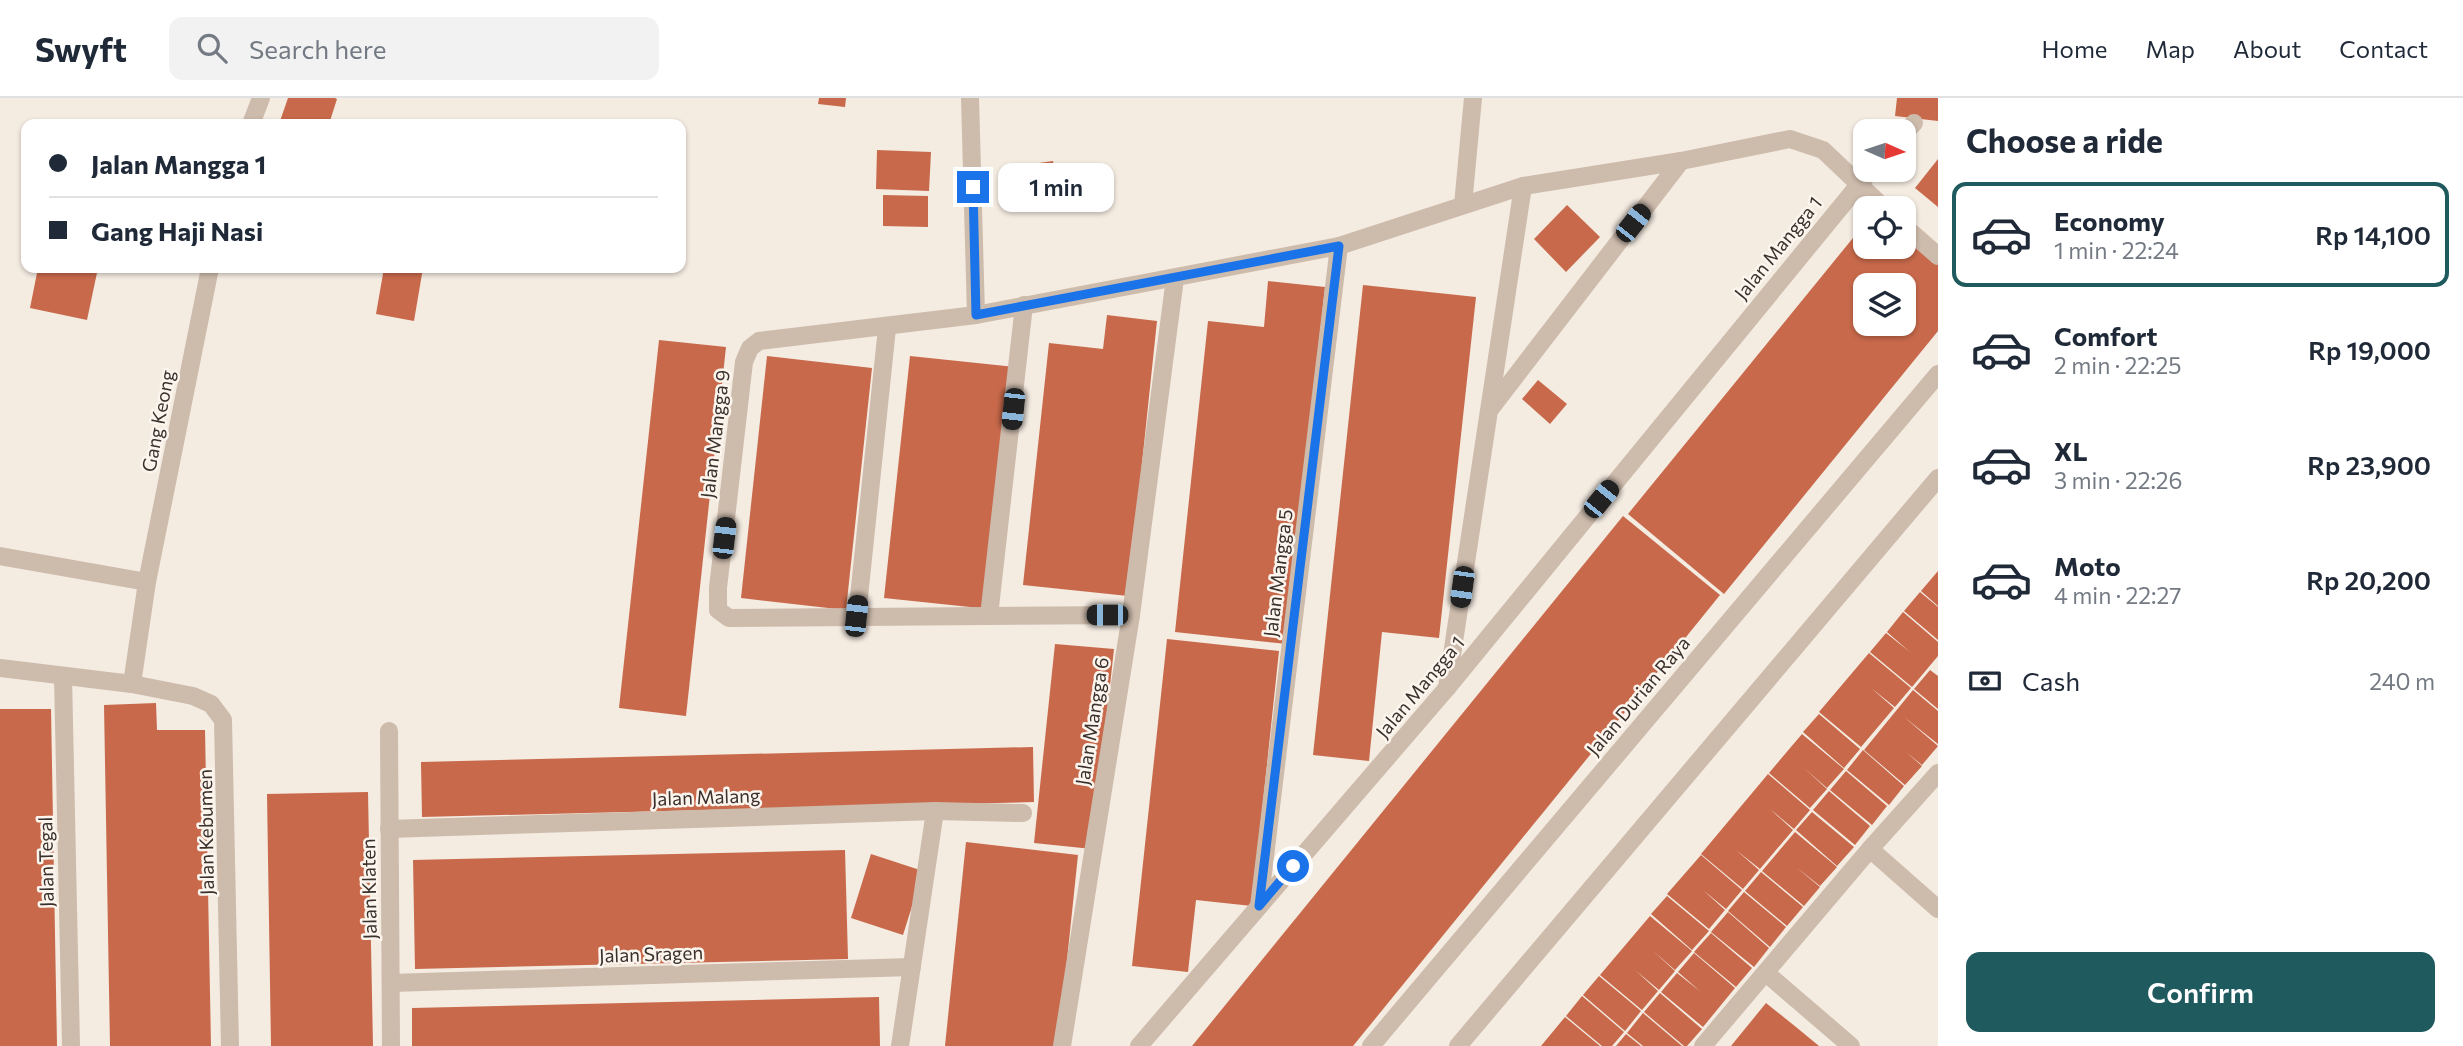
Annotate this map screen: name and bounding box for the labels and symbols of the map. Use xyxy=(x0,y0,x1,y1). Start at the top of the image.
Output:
north arrow xyxy=(1853,119,1916,182)
callout: 1 min xyxy=(998,162,1113,212)
route end xyxy=(957,171,989,203)
street label: Jalan Mangga 1 xyxy=(1729,192,1826,304)
car xyxy=(1612,200,1655,246)
street label: Gang Keong xyxy=(136,368,179,474)
street label: Jalan Mangga 9 xyxy=(695,368,734,499)
car xyxy=(1001,387,1026,431)
car xyxy=(1580,476,1623,522)
street label: Jalan Mangga 5 xyxy=(1258,508,1297,638)
car xyxy=(712,516,737,560)
car xyxy=(1449,565,1476,609)
car xyxy=(844,594,869,638)
car xyxy=(1087,605,1129,626)
street label: Jalan Mangga 1 xyxy=(1370,631,1469,742)
street label: Jalan Durian Raya xyxy=(1581,631,1694,760)
street label: Jalan Mangga 6 xyxy=(1070,655,1113,787)
street label: Jalan Kebumen xyxy=(193,769,218,895)
street label: Jalan Malang xyxy=(651,783,761,810)
street label: Jalan Tegal xyxy=(33,817,58,907)
street label: Jalan Klaten xyxy=(356,838,381,940)
route start xyxy=(1277,850,1309,882)
street label: Jalan Sragen xyxy=(598,940,703,967)

